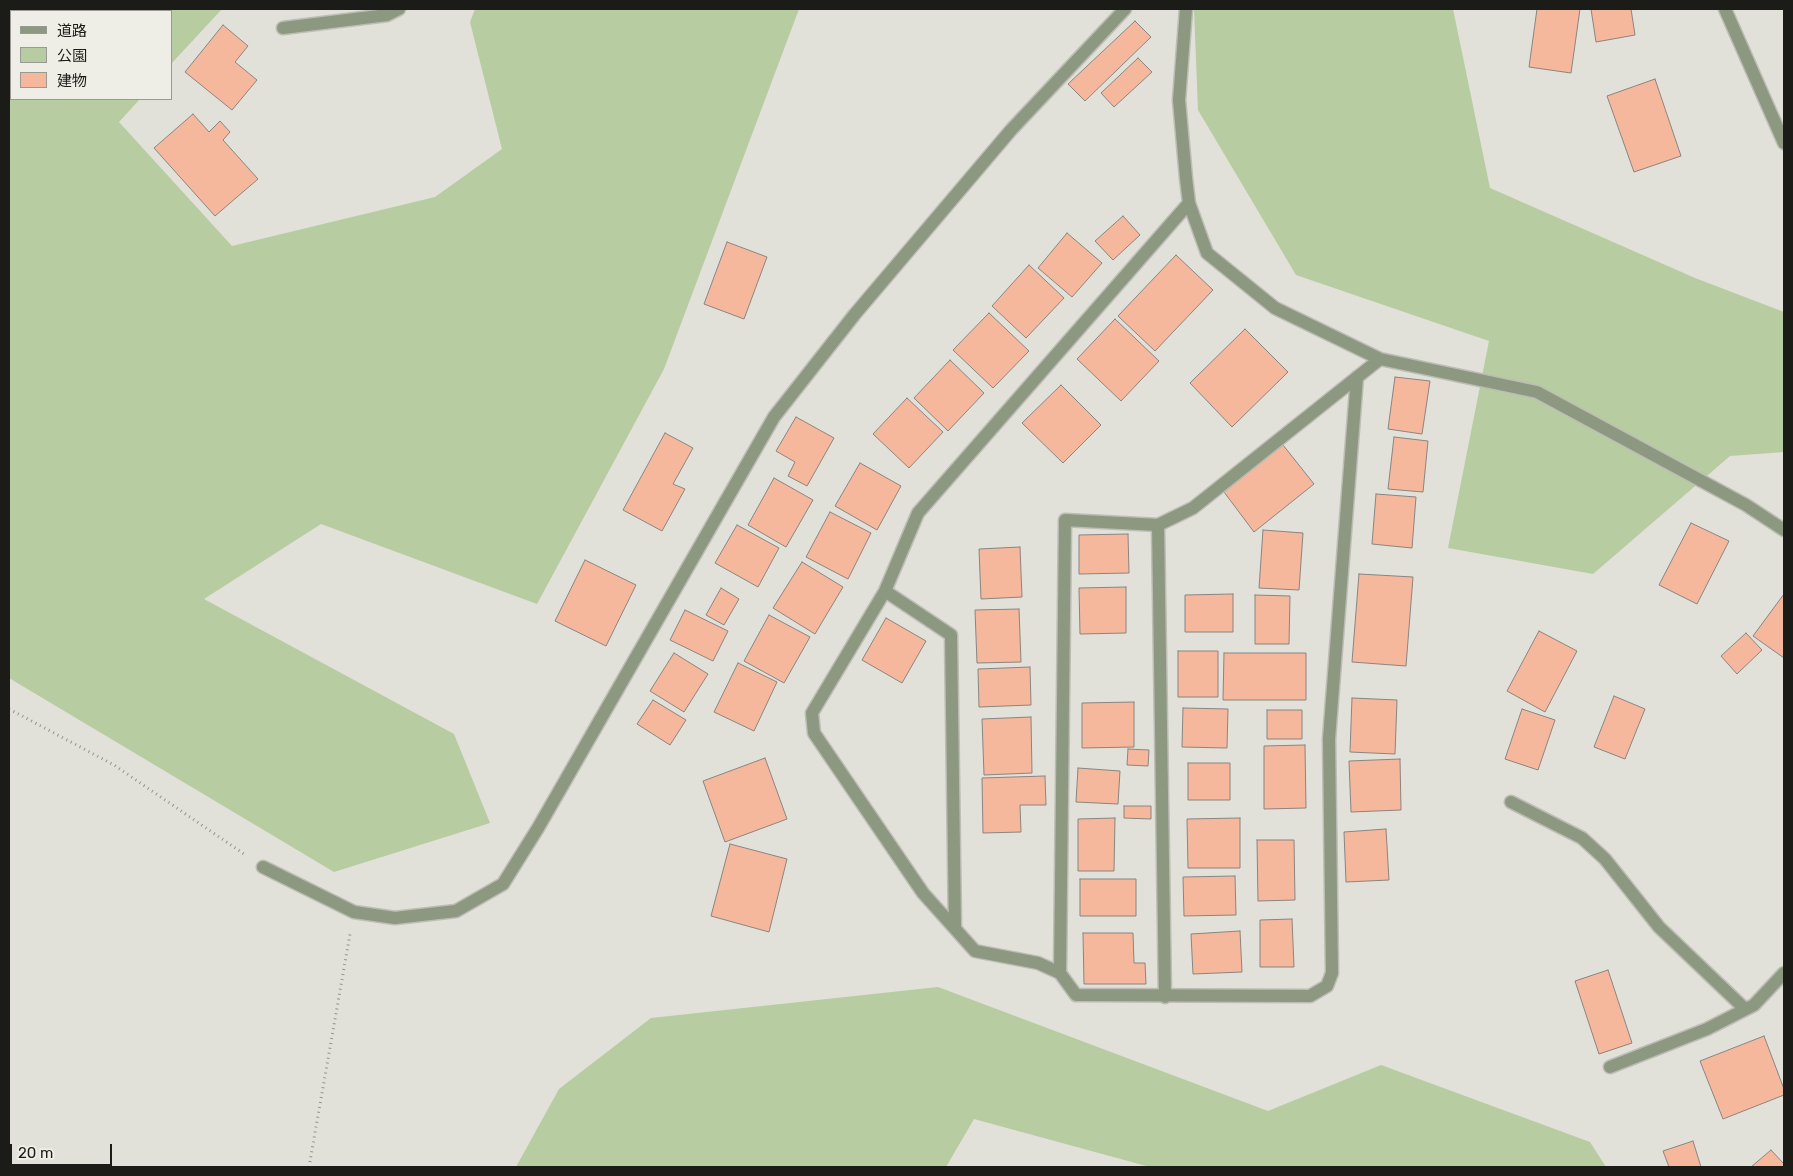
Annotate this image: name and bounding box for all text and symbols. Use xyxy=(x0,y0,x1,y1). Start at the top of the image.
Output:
legend xyxy=(10,10,172,100)
text: 道路 xyxy=(57,22,87,40)
text: 公園 xyxy=(57,47,87,65)
text: 建物 xyxy=(57,72,87,90)
scale bar xyxy=(12,1134,115,1166)
text: 20 m xyxy=(18,1144,53,1162)

